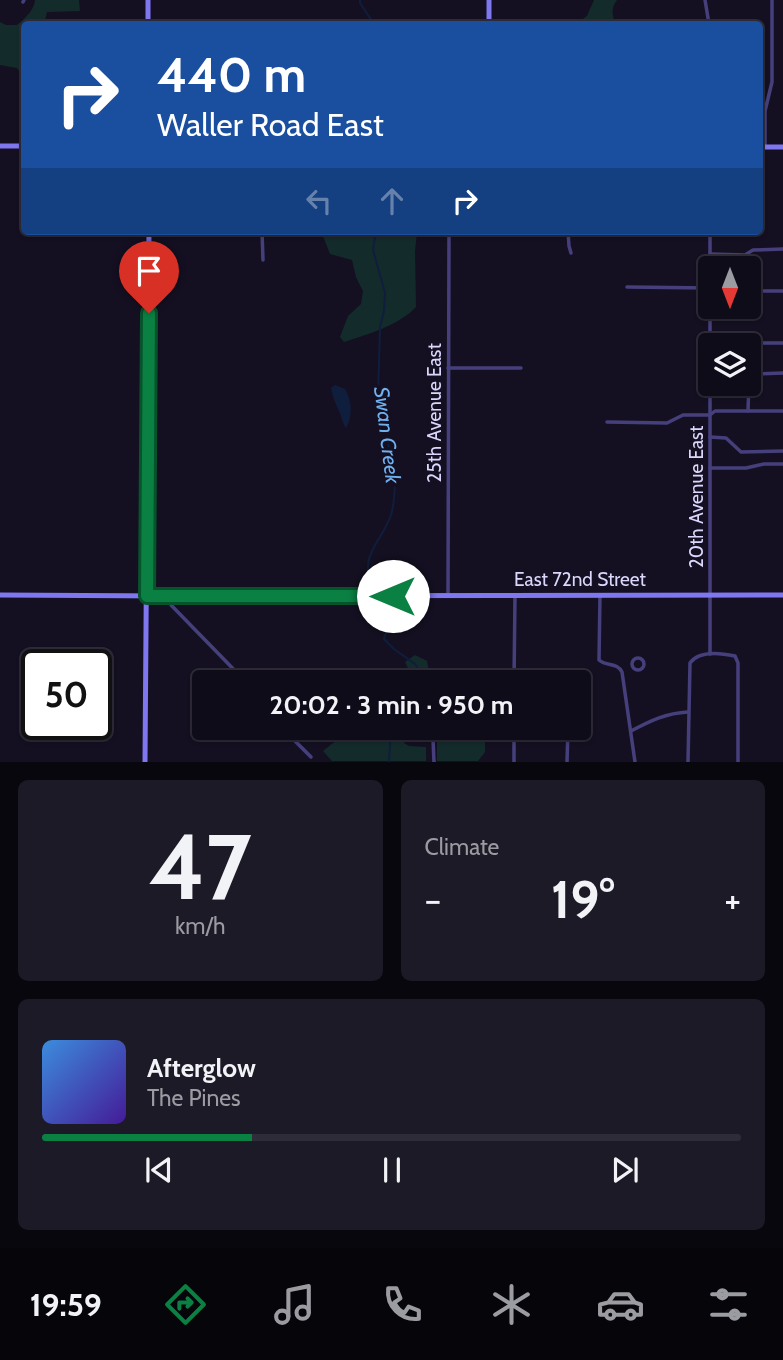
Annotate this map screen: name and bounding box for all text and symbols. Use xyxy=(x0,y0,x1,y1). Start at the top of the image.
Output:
text: 440 m xyxy=(157,45,306,104)
icon: right xyxy=(42,49,133,140)
text: Waller Road East xyxy=(157,105,384,144)
icon: left xyxy=(300,182,338,220)
icon: ahead xyxy=(373,182,411,220)
icon: right xyxy=(446,182,484,220)
pin xyxy=(119,241,179,313)
icon: arrive xyxy=(130,252,168,290)
north arrow xyxy=(698,256,761,318)
map controls xyxy=(698,256,761,396)
button: layers xyxy=(698,333,761,396)
street label: 25th Avenue East xyxy=(423,343,446,483)
water label: Swan Creek xyxy=(369,385,406,486)
street label: 20th Avenue East xyxy=(685,425,708,568)
position arrow xyxy=(356,559,430,633)
street label: East 72nd Street xyxy=(514,568,647,591)
speed limit sign: 50 xyxy=(21,649,112,740)
text: 20:02 · 3 min · 950 m xyxy=(270,689,513,721)
text: 47 xyxy=(149,811,252,922)
text: Climate xyxy=(425,833,499,861)
text: 19° xyxy=(551,868,614,931)
text: − xyxy=(425,876,441,923)
text: + xyxy=(724,876,741,923)
text: km/h xyxy=(175,912,225,940)
text: Afterglow xyxy=(147,1052,256,1084)
text: The Pines xyxy=(147,1084,241,1112)
icon: previous xyxy=(140,1151,178,1189)
icon: pause xyxy=(373,1151,411,1189)
icon: next xyxy=(606,1151,644,1189)
icon: directions xyxy=(161,1280,210,1329)
icon: music xyxy=(270,1280,319,1329)
icon: phone xyxy=(378,1280,427,1329)
icon: climate xyxy=(487,1280,536,1329)
icon: car xyxy=(596,1280,645,1329)
icon: filters xyxy=(704,1280,753,1329)
text: 19:59 xyxy=(30,1285,102,1324)

